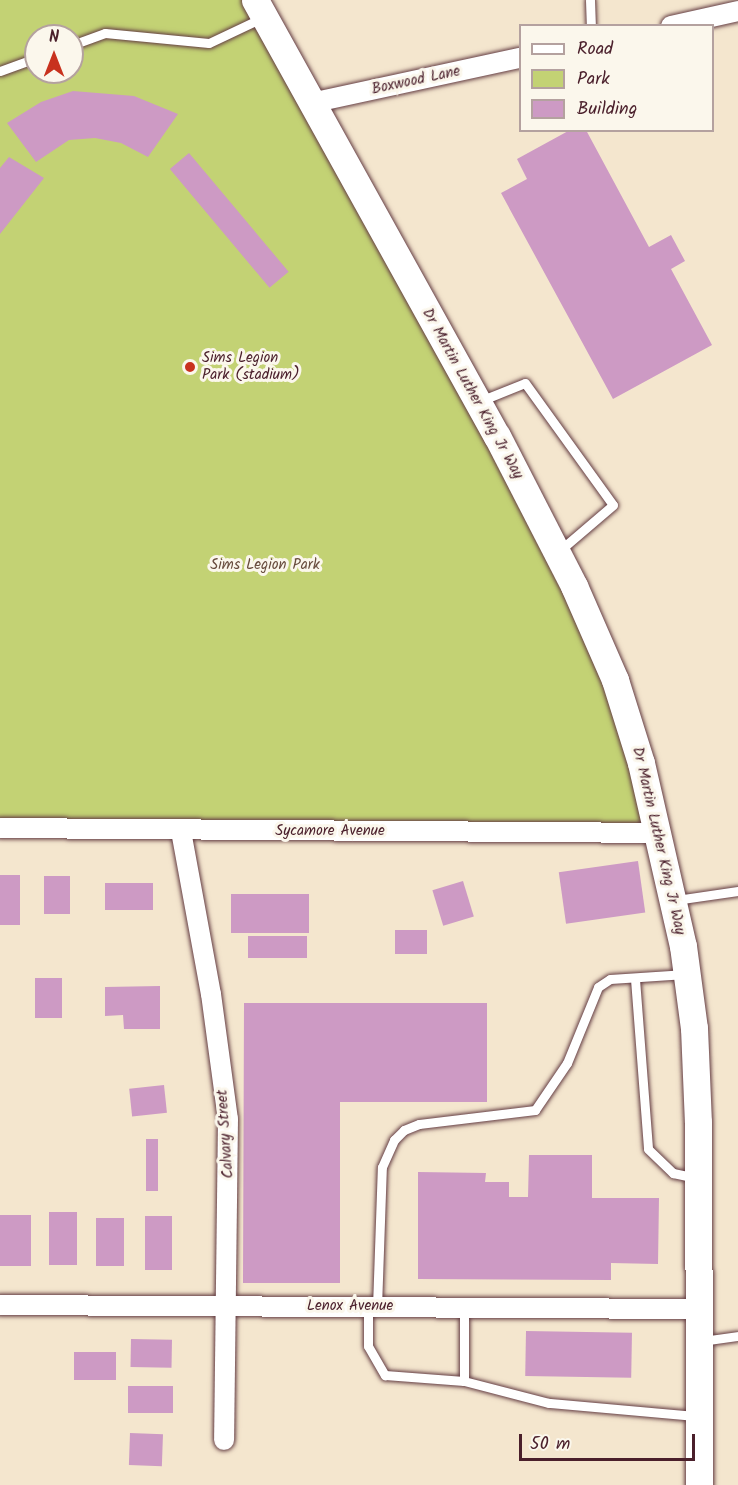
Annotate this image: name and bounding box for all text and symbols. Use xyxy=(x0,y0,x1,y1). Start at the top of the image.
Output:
north arrow xyxy=(24,24,84,84)
legend xyxy=(519,24,714,132)
text: N xyxy=(49,25,59,50)
text: Road xyxy=(577,35,613,64)
street label: Boxwood Lane xyxy=(370,63,462,99)
text: Park xyxy=(577,65,610,94)
text: Building xyxy=(577,95,637,124)
street label: Dr Martin Luther King Jr Way xyxy=(418,306,526,482)
place label: Sims Legion Park (stadium) xyxy=(202,349,299,384)
marker: Sims Legion Park (stadium) xyxy=(183,360,197,374)
park label: Sims Legion Park xyxy=(210,557,320,575)
street label: Dr Martin Luther King Jr Way xyxy=(628,745,688,937)
street label: Sycamore Avenue xyxy=(275,823,385,841)
street label: Calvary Street xyxy=(214,1089,238,1179)
street label: Lenox Avenue xyxy=(307,1298,393,1316)
scale bar xyxy=(522,1422,698,1460)
text: 50 m xyxy=(530,1430,570,1459)

